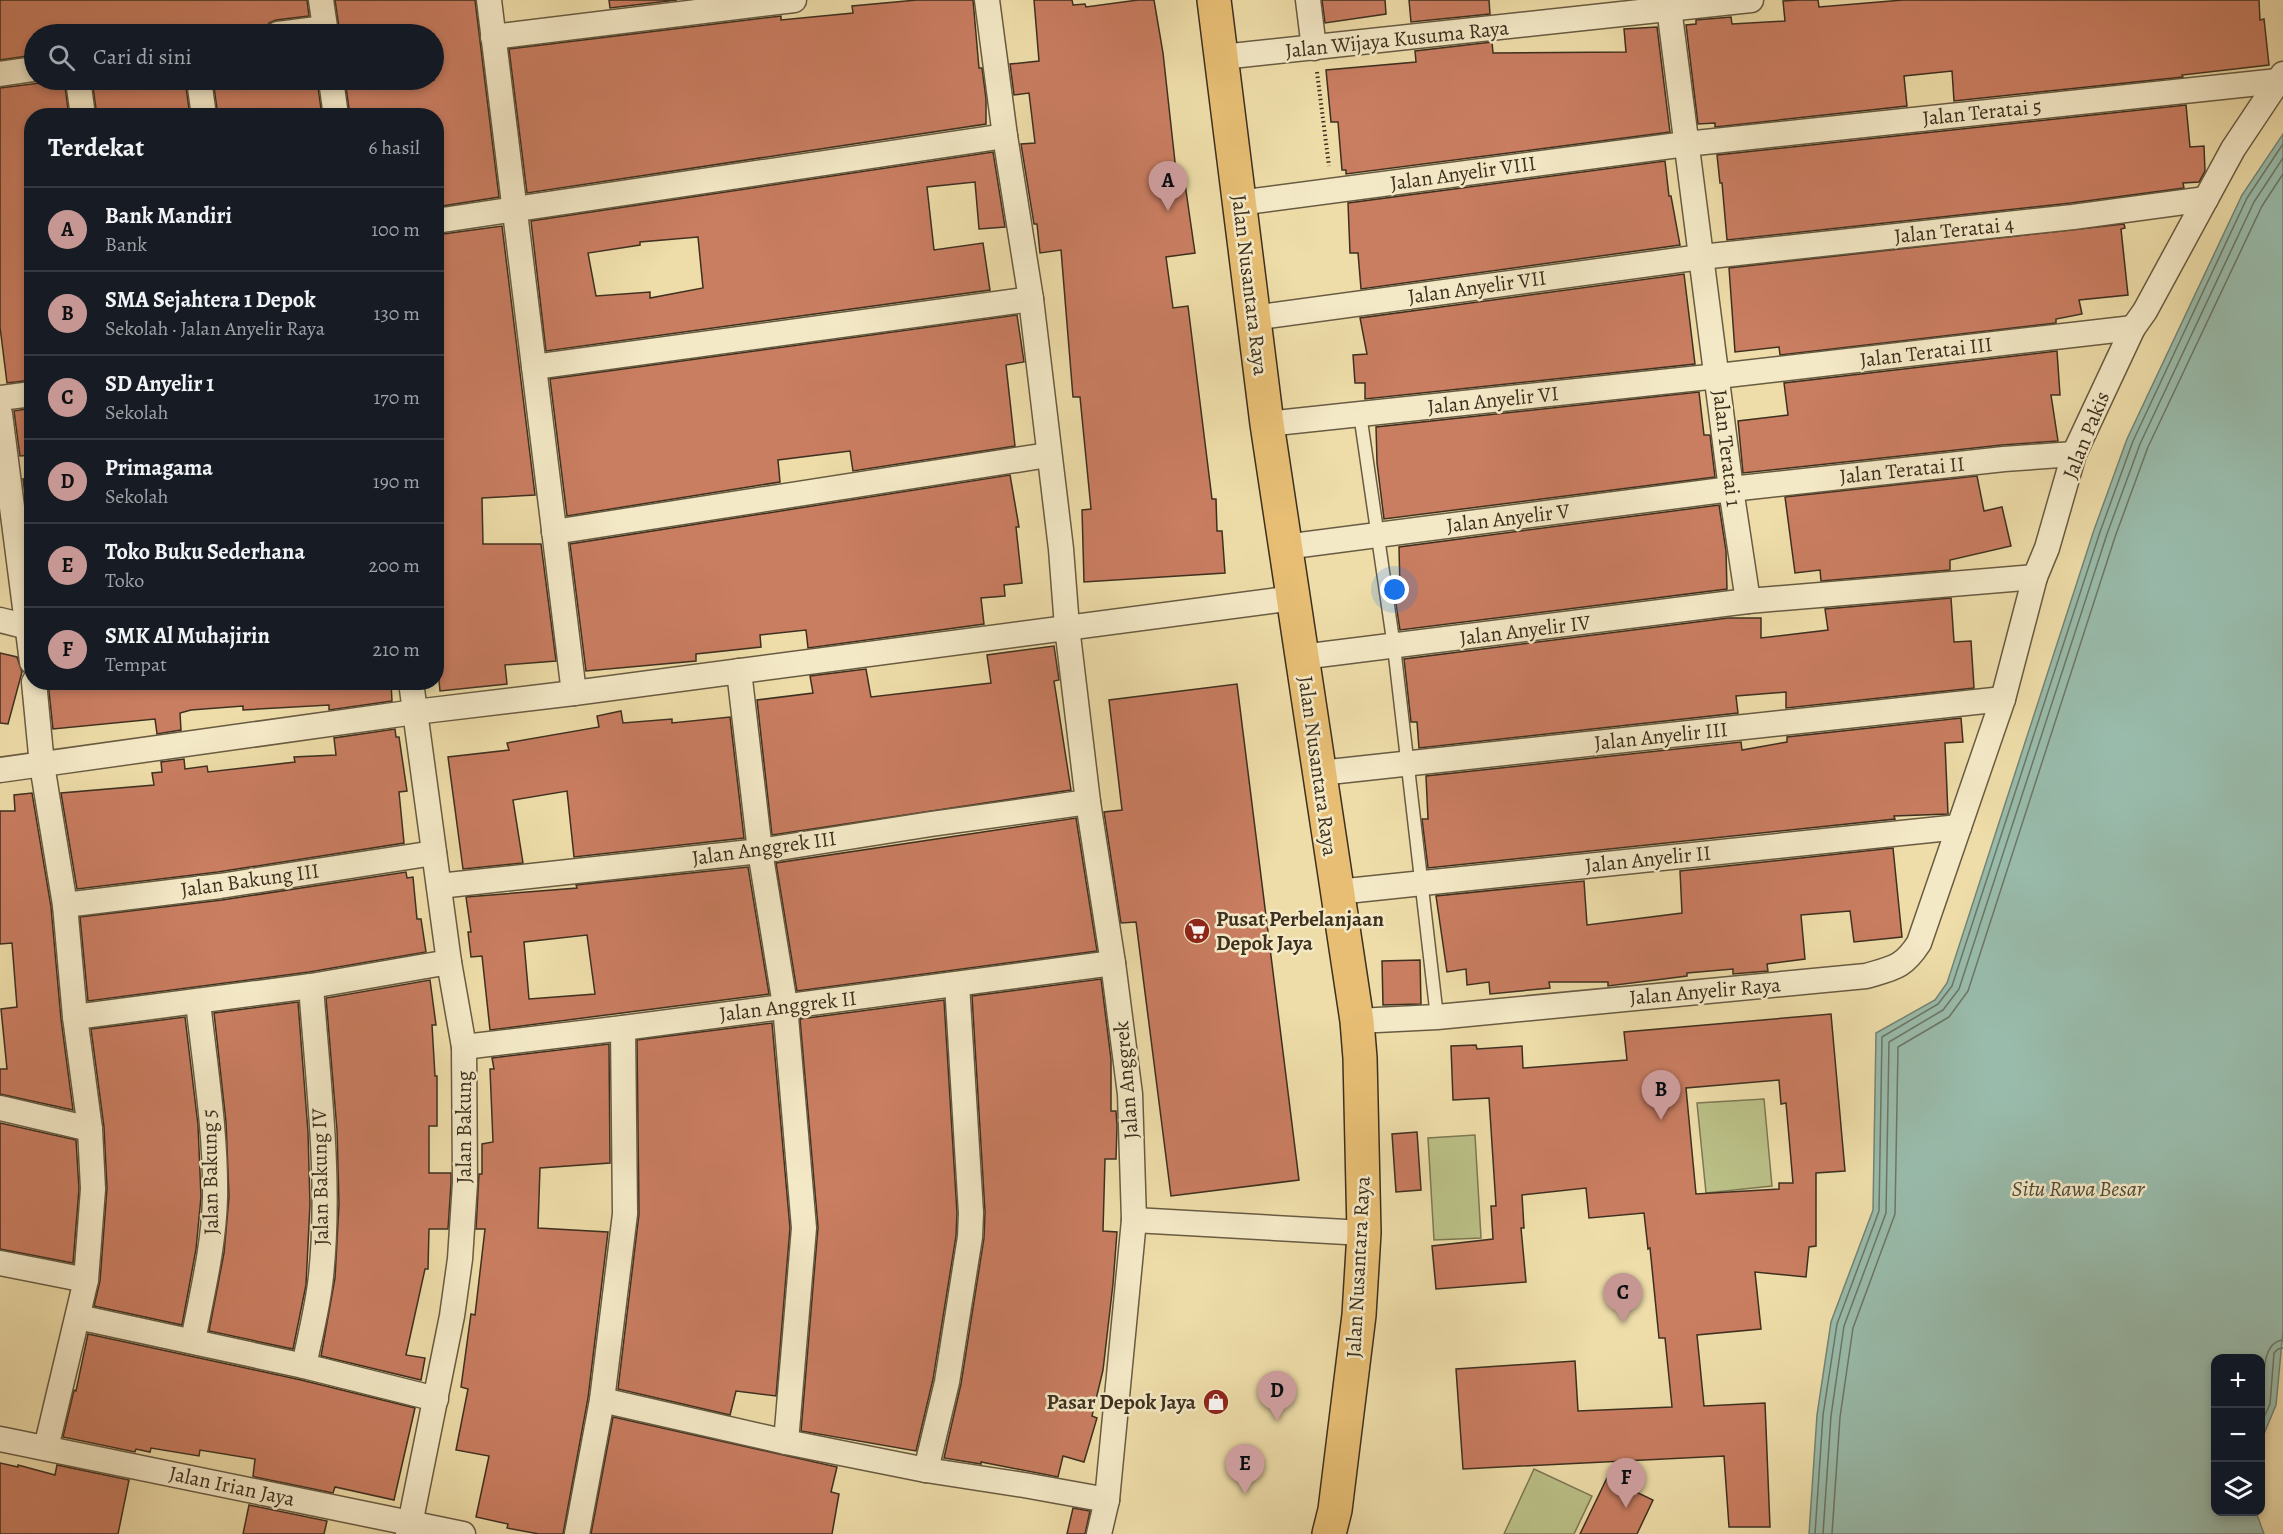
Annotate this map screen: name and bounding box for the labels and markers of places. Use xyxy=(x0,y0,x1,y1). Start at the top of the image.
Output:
pin: A xyxy=(1148,162,1188,211)
place label: Pusat Perbelanjaan Depok Jaya xyxy=(1216,905,1384,957)
supermarket icon: Pusat Perbelanjaan Depok Jaya xyxy=(1182,916,1212,946)
pin: B xyxy=(1642,1070,1680,1120)
pin: C xyxy=(1604,1274,1642,1323)
pin: D xyxy=(1258,1372,1296,1421)
shop icon: Pasar Depok Jaya xyxy=(1201,1387,1231,1417)
place label: Pasar Depok Jaya xyxy=(1046,1388,1197,1416)
pin: E xyxy=(1226,1444,1264,1494)
pin: F xyxy=(1606,1458,1646,1508)

